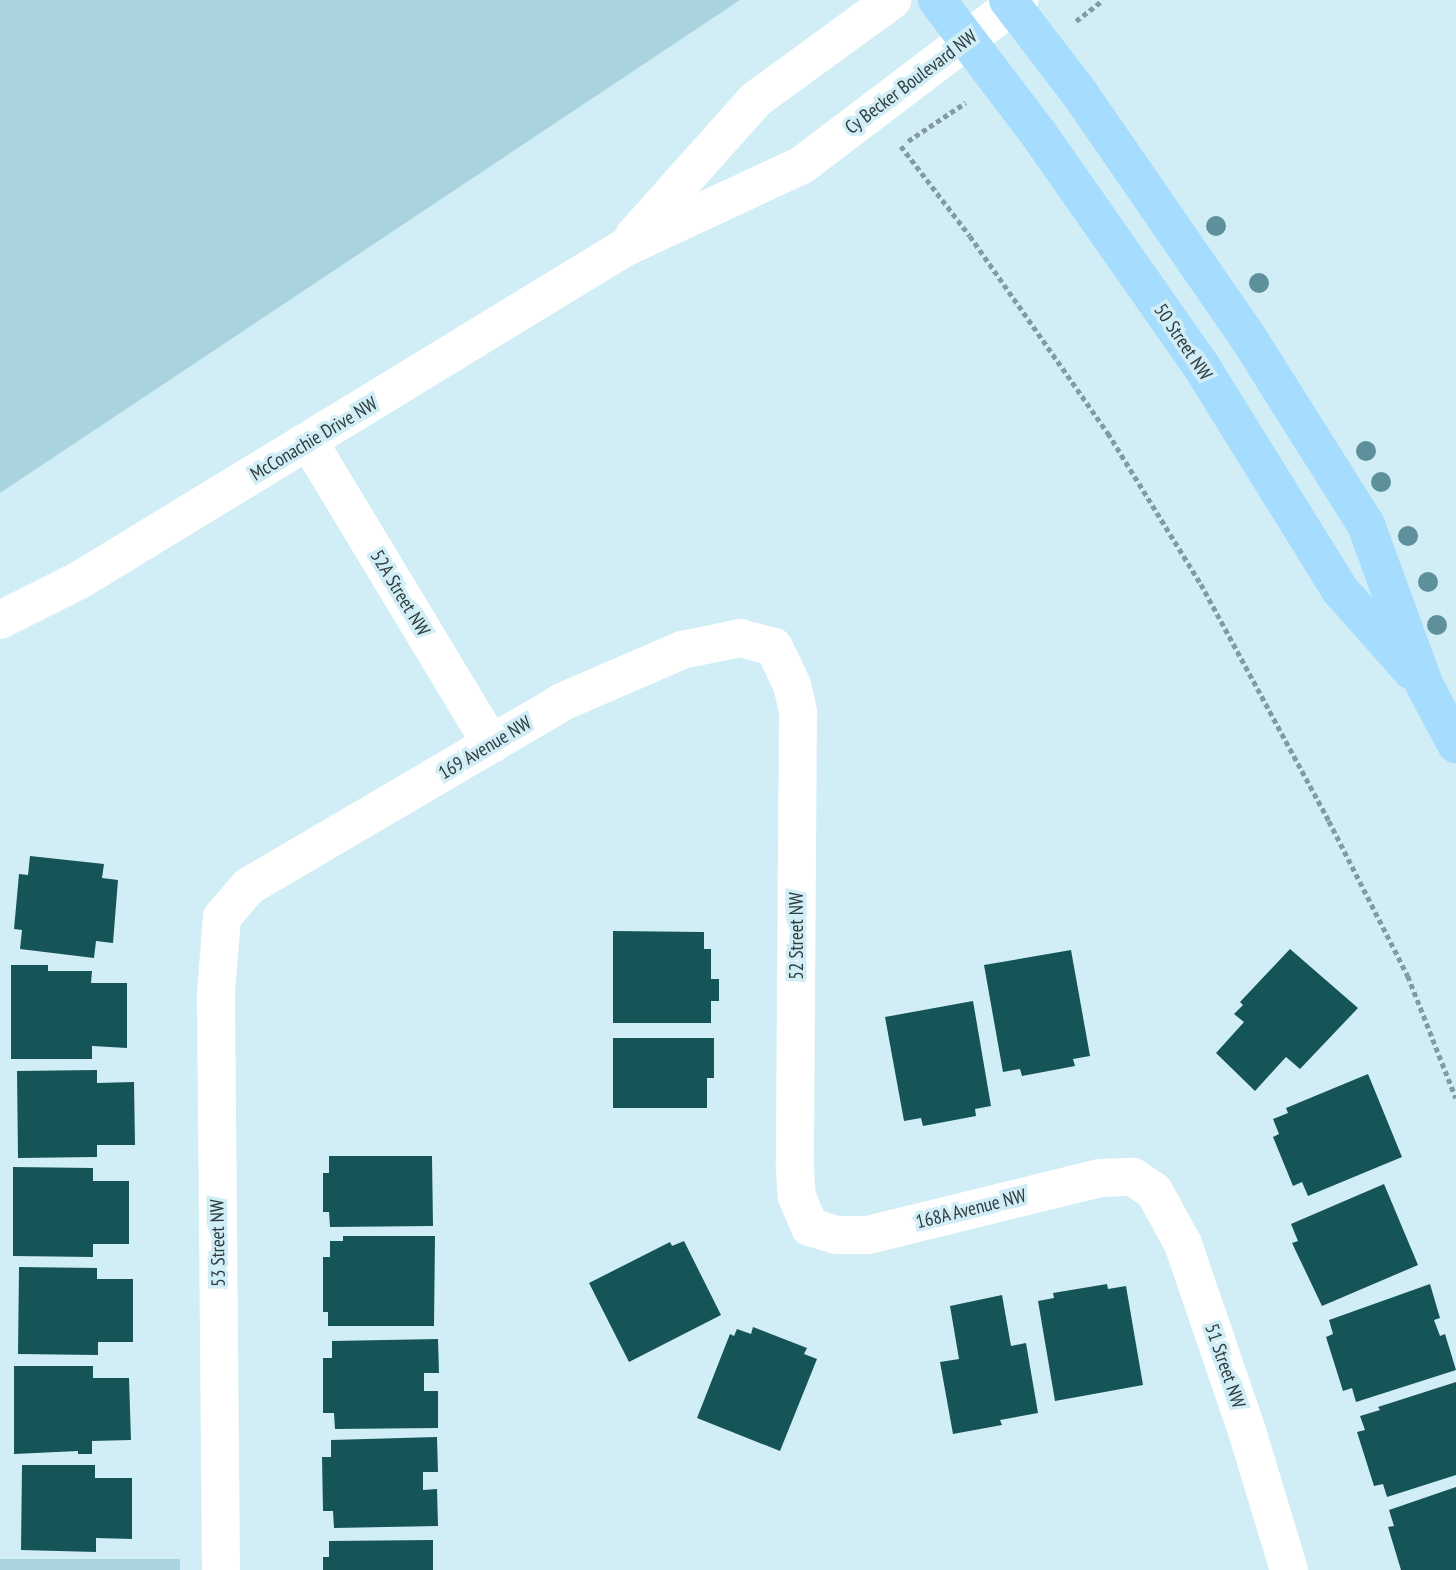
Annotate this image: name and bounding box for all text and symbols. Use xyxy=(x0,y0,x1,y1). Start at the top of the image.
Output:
street label: Cy Becker Boulevard NW xyxy=(840,25,982,139)
street label: 50 Street NW xyxy=(1149,299,1217,385)
street label: McConachie Drive NW xyxy=(246,392,382,486)
street label: 52A Street NW xyxy=(365,546,435,640)
street label: 169 Avenue NW xyxy=(434,711,536,785)
street label: 52 Street NW xyxy=(786,892,808,980)
street label: 168A Avenue NW xyxy=(913,1184,1029,1234)
street label: 53 Street NW xyxy=(206,1199,230,1287)
street label: 51 Street NW xyxy=(1200,1321,1250,1411)

